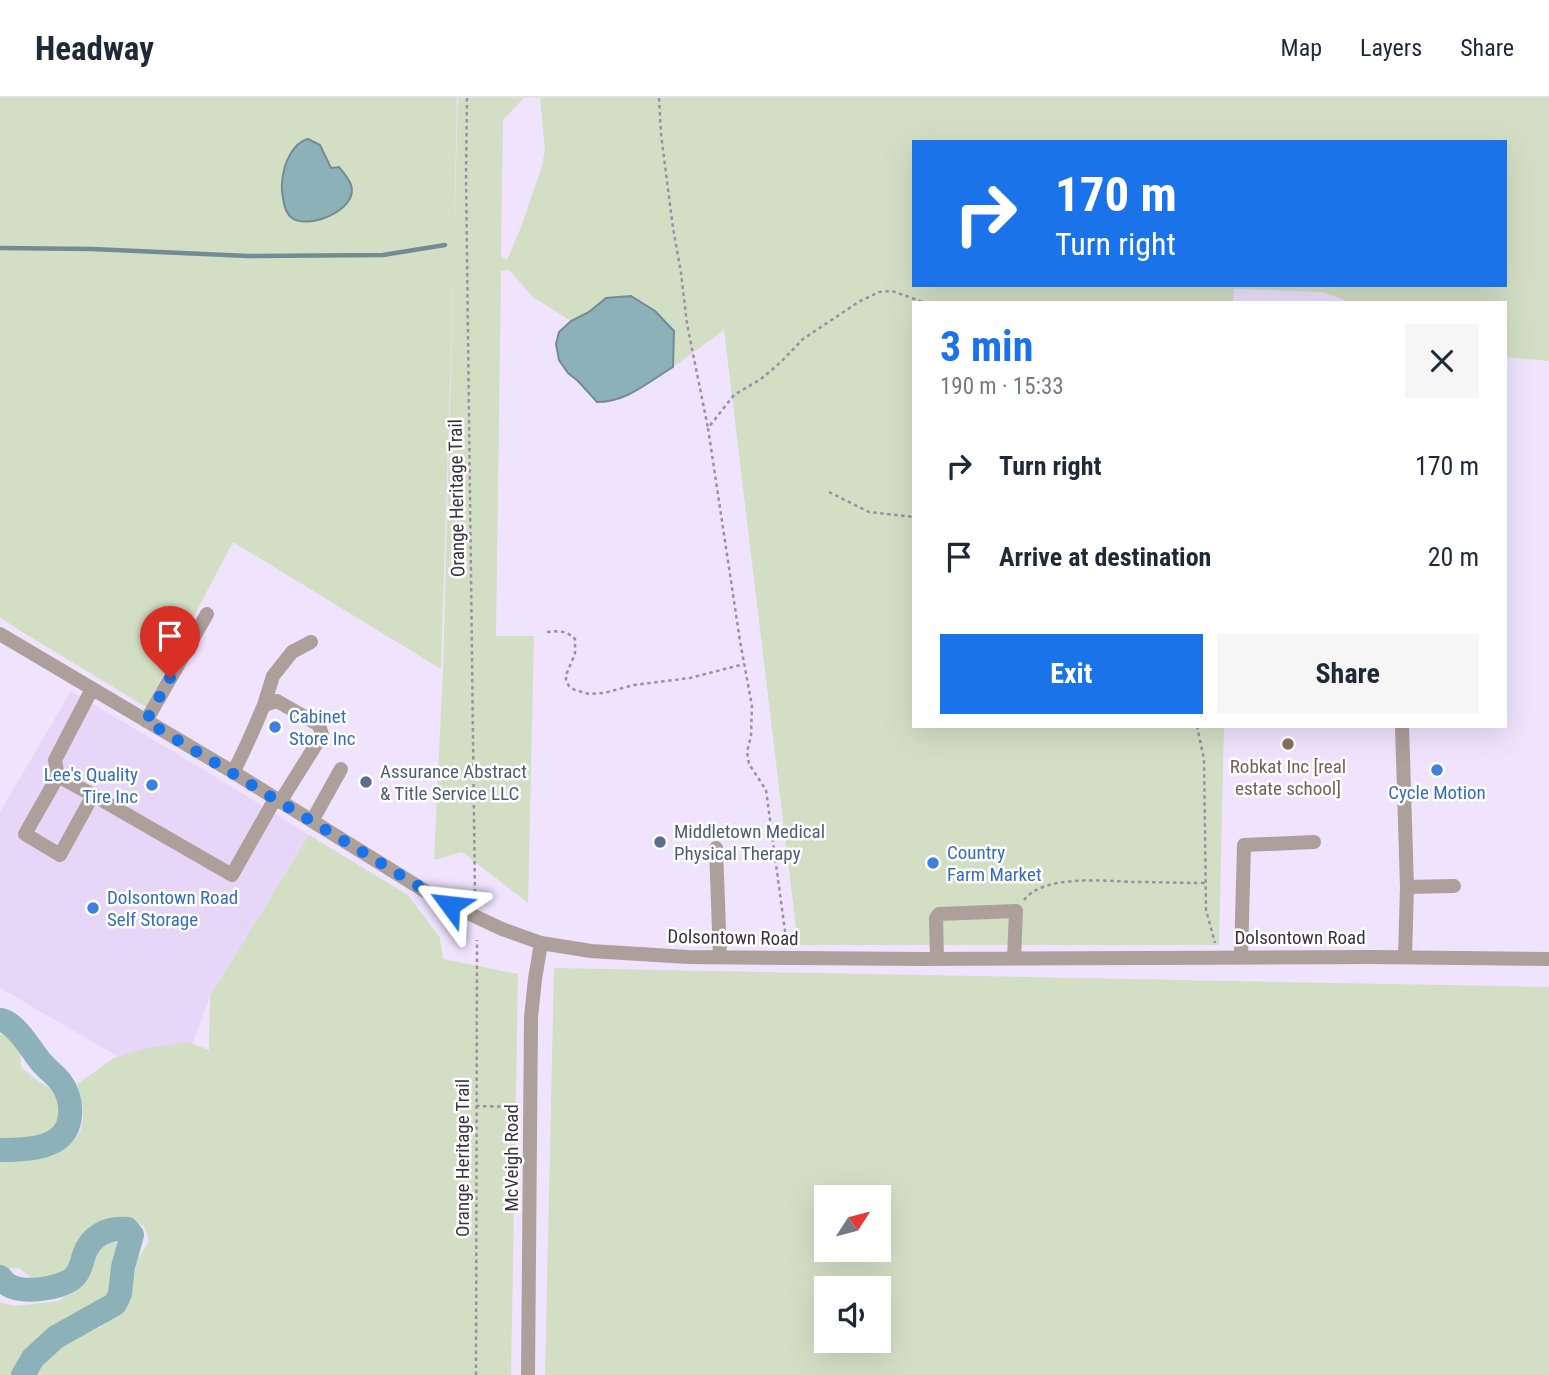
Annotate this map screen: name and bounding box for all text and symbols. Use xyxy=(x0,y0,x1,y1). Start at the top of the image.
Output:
text: Headway xyxy=(35,29,154,68)
text: Map xyxy=(1281,34,1322,62)
text: Layers xyxy=(1360,34,1422,62)
text: Share xyxy=(1460,34,1514,62)
text: 170 m xyxy=(1055,166,1177,223)
icon: right xyxy=(940,168,1031,259)
text: Turn right xyxy=(1055,225,1176,263)
text: 3 min xyxy=(940,322,1033,371)
button: close xyxy=(1405,324,1479,398)
text: 190 m · 15:33 xyxy=(940,373,1064,400)
street label: Orange Heritage Trail xyxy=(444,419,469,577)
icon: right xyxy=(940,447,978,485)
text: Turn right xyxy=(999,451,1101,481)
text: 170 m xyxy=(1415,451,1479,481)
icon: arrive xyxy=(940,538,978,576)
text: Arrive at destination xyxy=(999,542,1211,572)
text: 20 m xyxy=(1428,542,1479,572)
pin xyxy=(140,606,200,678)
icon: arrive xyxy=(151,617,189,655)
button: Exit xyxy=(940,634,1203,714)
button: Share xyxy=(1217,634,1479,714)
place label: Cabinet Store Inc xyxy=(289,705,356,750)
marker: Cabinet Store Inc xyxy=(267,719,283,735)
marker: Robkat Inc [real estate school] xyxy=(1280,736,1296,752)
place label: Robkat Inc [real estate school] xyxy=(1230,755,1346,800)
place label: Assurance Abstract & Title Service LLC xyxy=(380,760,527,805)
marker: Cycle Motion xyxy=(1429,762,1445,778)
place label: Lee's Quality Tire Inc xyxy=(44,763,138,808)
marker: Assurance Abstract & Title Service LLC xyxy=(358,774,374,790)
marker: Lee's Quality Tire Inc xyxy=(144,777,160,793)
place label: Cycle Motion xyxy=(1388,781,1486,804)
place label: Middletown Medical Physical Therapy xyxy=(674,820,825,865)
marker: Middletown Medical Physical Therapy xyxy=(652,834,668,850)
place label: Country Farm Market xyxy=(947,841,1042,886)
marker: Country Farm Market xyxy=(925,855,941,871)
position arrow xyxy=(413,868,487,942)
place label: Dolsontown Road Self Storage xyxy=(107,886,238,931)
marker: Dolsontown Road Self Storage xyxy=(85,900,101,916)
street label: Dolsontown Road xyxy=(667,925,799,950)
street label: Dolsontown Road xyxy=(1234,926,1366,949)
street label: Orange Heritage Trail xyxy=(451,1079,474,1237)
street label: McVeigh Road xyxy=(500,1104,523,1212)
north arrow xyxy=(814,1185,891,1262)
map controls xyxy=(814,1185,891,1353)
button: sound xyxy=(814,1276,891,1353)

